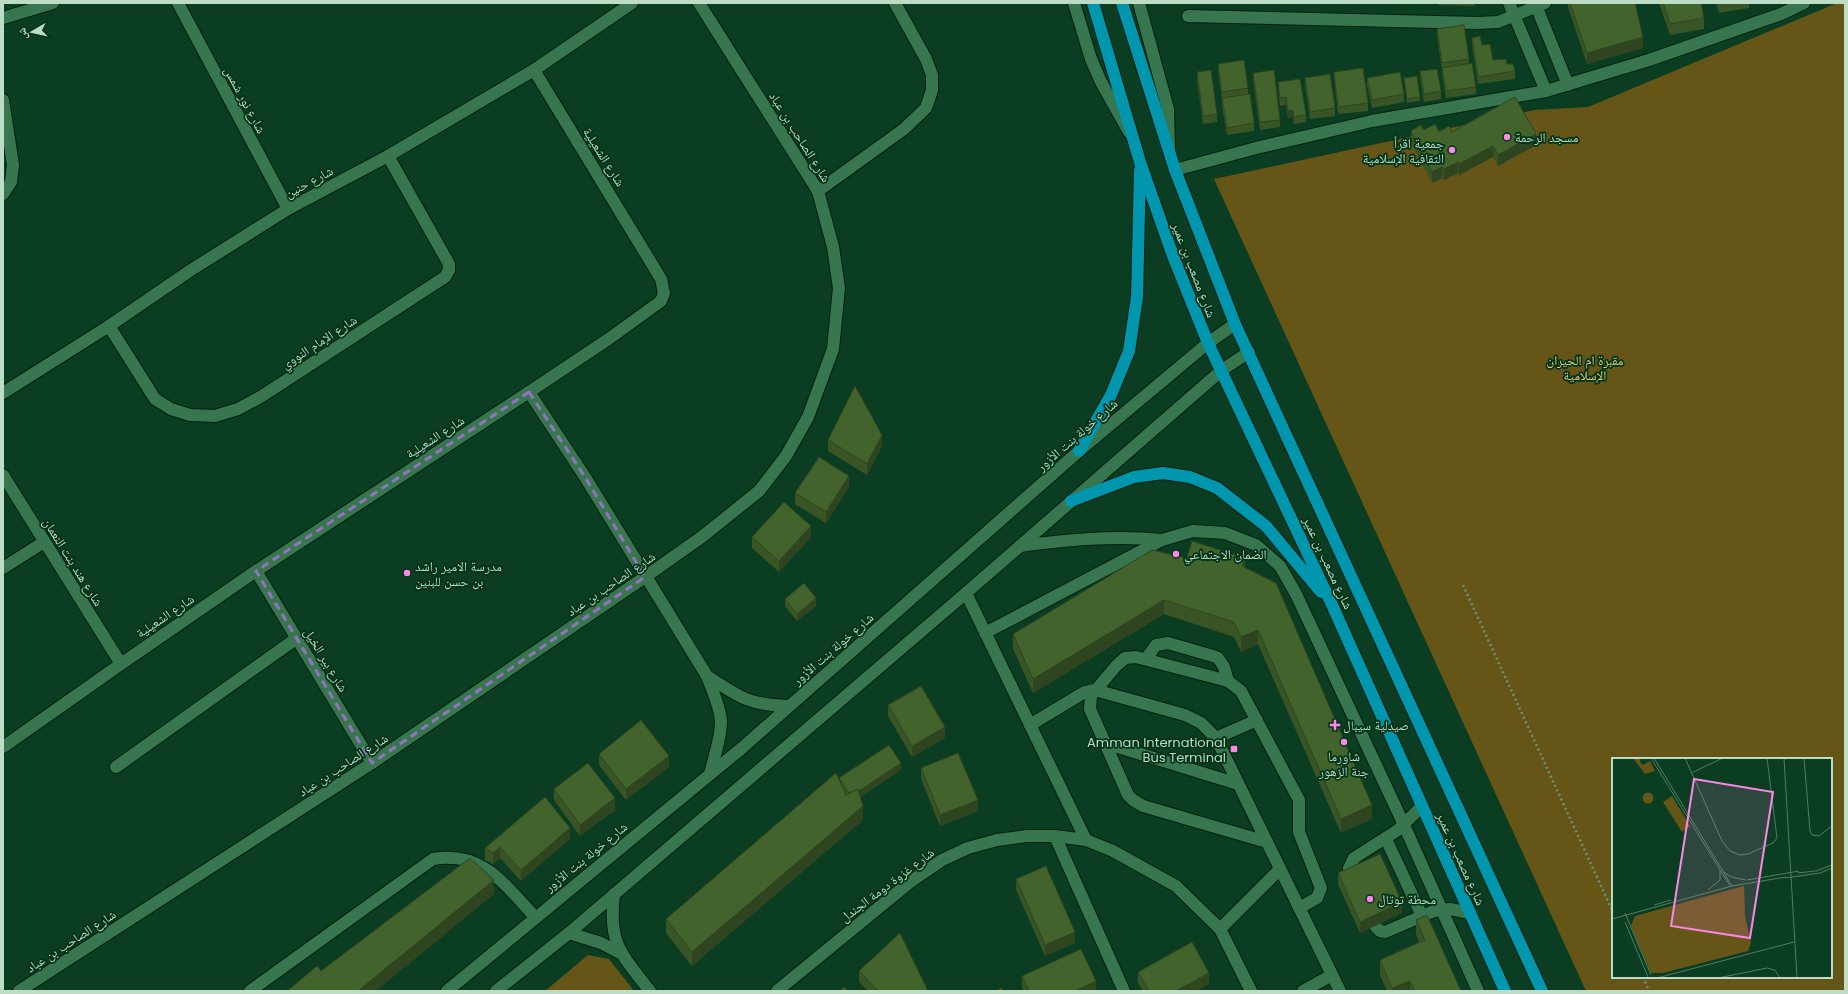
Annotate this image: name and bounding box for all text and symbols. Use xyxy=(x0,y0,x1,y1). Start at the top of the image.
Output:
north arrow xyxy=(12,12,52,52)
text: ش xyxy=(13,26,31,41)
street label: شارع نور شمس xyxy=(219,63,271,137)
street label: شارع الصاحب بن عباد xyxy=(765,88,835,186)
street label: شارع الشعيلية xyxy=(578,124,630,190)
place label: مسجد الرحمة xyxy=(1515,128,1579,147)
marker: مسجد الرحمة xyxy=(1502,132,1512,142)
place label: جمعية اقرأ الثقافية الإسلامية xyxy=(1363,134,1444,168)
marker: جمعية اقرأ الثقافية الإسلامية xyxy=(1447,145,1457,155)
street label: شارع حنين xyxy=(281,161,337,203)
street label: شارع مصعب بن عمير xyxy=(1167,219,1221,320)
street label: شارع الإمام النووي xyxy=(277,310,361,375)
park label: مقبرة ام الحيران الإسلامية xyxy=(1547,351,1623,385)
street label: شارع خولة بنت الأزور xyxy=(1031,394,1122,476)
street label: شارع الشعيلية xyxy=(402,411,468,463)
street label: شارع مصعب بن عمير xyxy=(1298,513,1358,612)
street label: شارع هند بنت النعمان xyxy=(38,514,108,610)
place label: الضمان الاجتماعي xyxy=(1184,545,1267,565)
street label: شارع الصاحب بن عباد xyxy=(563,547,659,621)
marker: الضمان الاجتماعي xyxy=(1171,549,1181,559)
place label: مدرسة الامير راشد بن حسن للبنين xyxy=(415,557,502,591)
marker: مدرسة الامير راشد بن حسن للبنين xyxy=(402,568,412,578)
street label: شارع الشعيلية xyxy=(132,590,198,642)
street label: شارع خولة بنت الأزور xyxy=(787,608,878,690)
street label: شارع بير الخيل xyxy=(299,624,353,696)
place label: صيدلية سيبال xyxy=(1343,716,1409,735)
marker: صيدلية سيبال xyxy=(1330,720,1340,730)
street label: شارع الصاحب بن عباد xyxy=(294,729,392,801)
place label: Amman International Bus Terminal xyxy=(1087,733,1226,767)
marker: شاورما جنة الزهور xyxy=(1339,737,1349,747)
marker: Amman International Bus Terminal xyxy=(1229,744,1239,754)
place label: شاورما جنة الزهور xyxy=(1318,747,1369,781)
inset map xyxy=(1612,758,1832,978)
street label: شارع مصعب بن عمير xyxy=(1432,808,1490,909)
street label: شارع خولة بنت الأزور xyxy=(540,818,632,897)
street label: شارع غزوة دومة الجندل xyxy=(836,843,938,927)
place label: محطة توتال xyxy=(1378,890,1436,909)
marker: محطة توتال xyxy=(1365,894,1375,904)
street label: شارع الصاحب بن عباد xyxy=(22,905,120,977)

